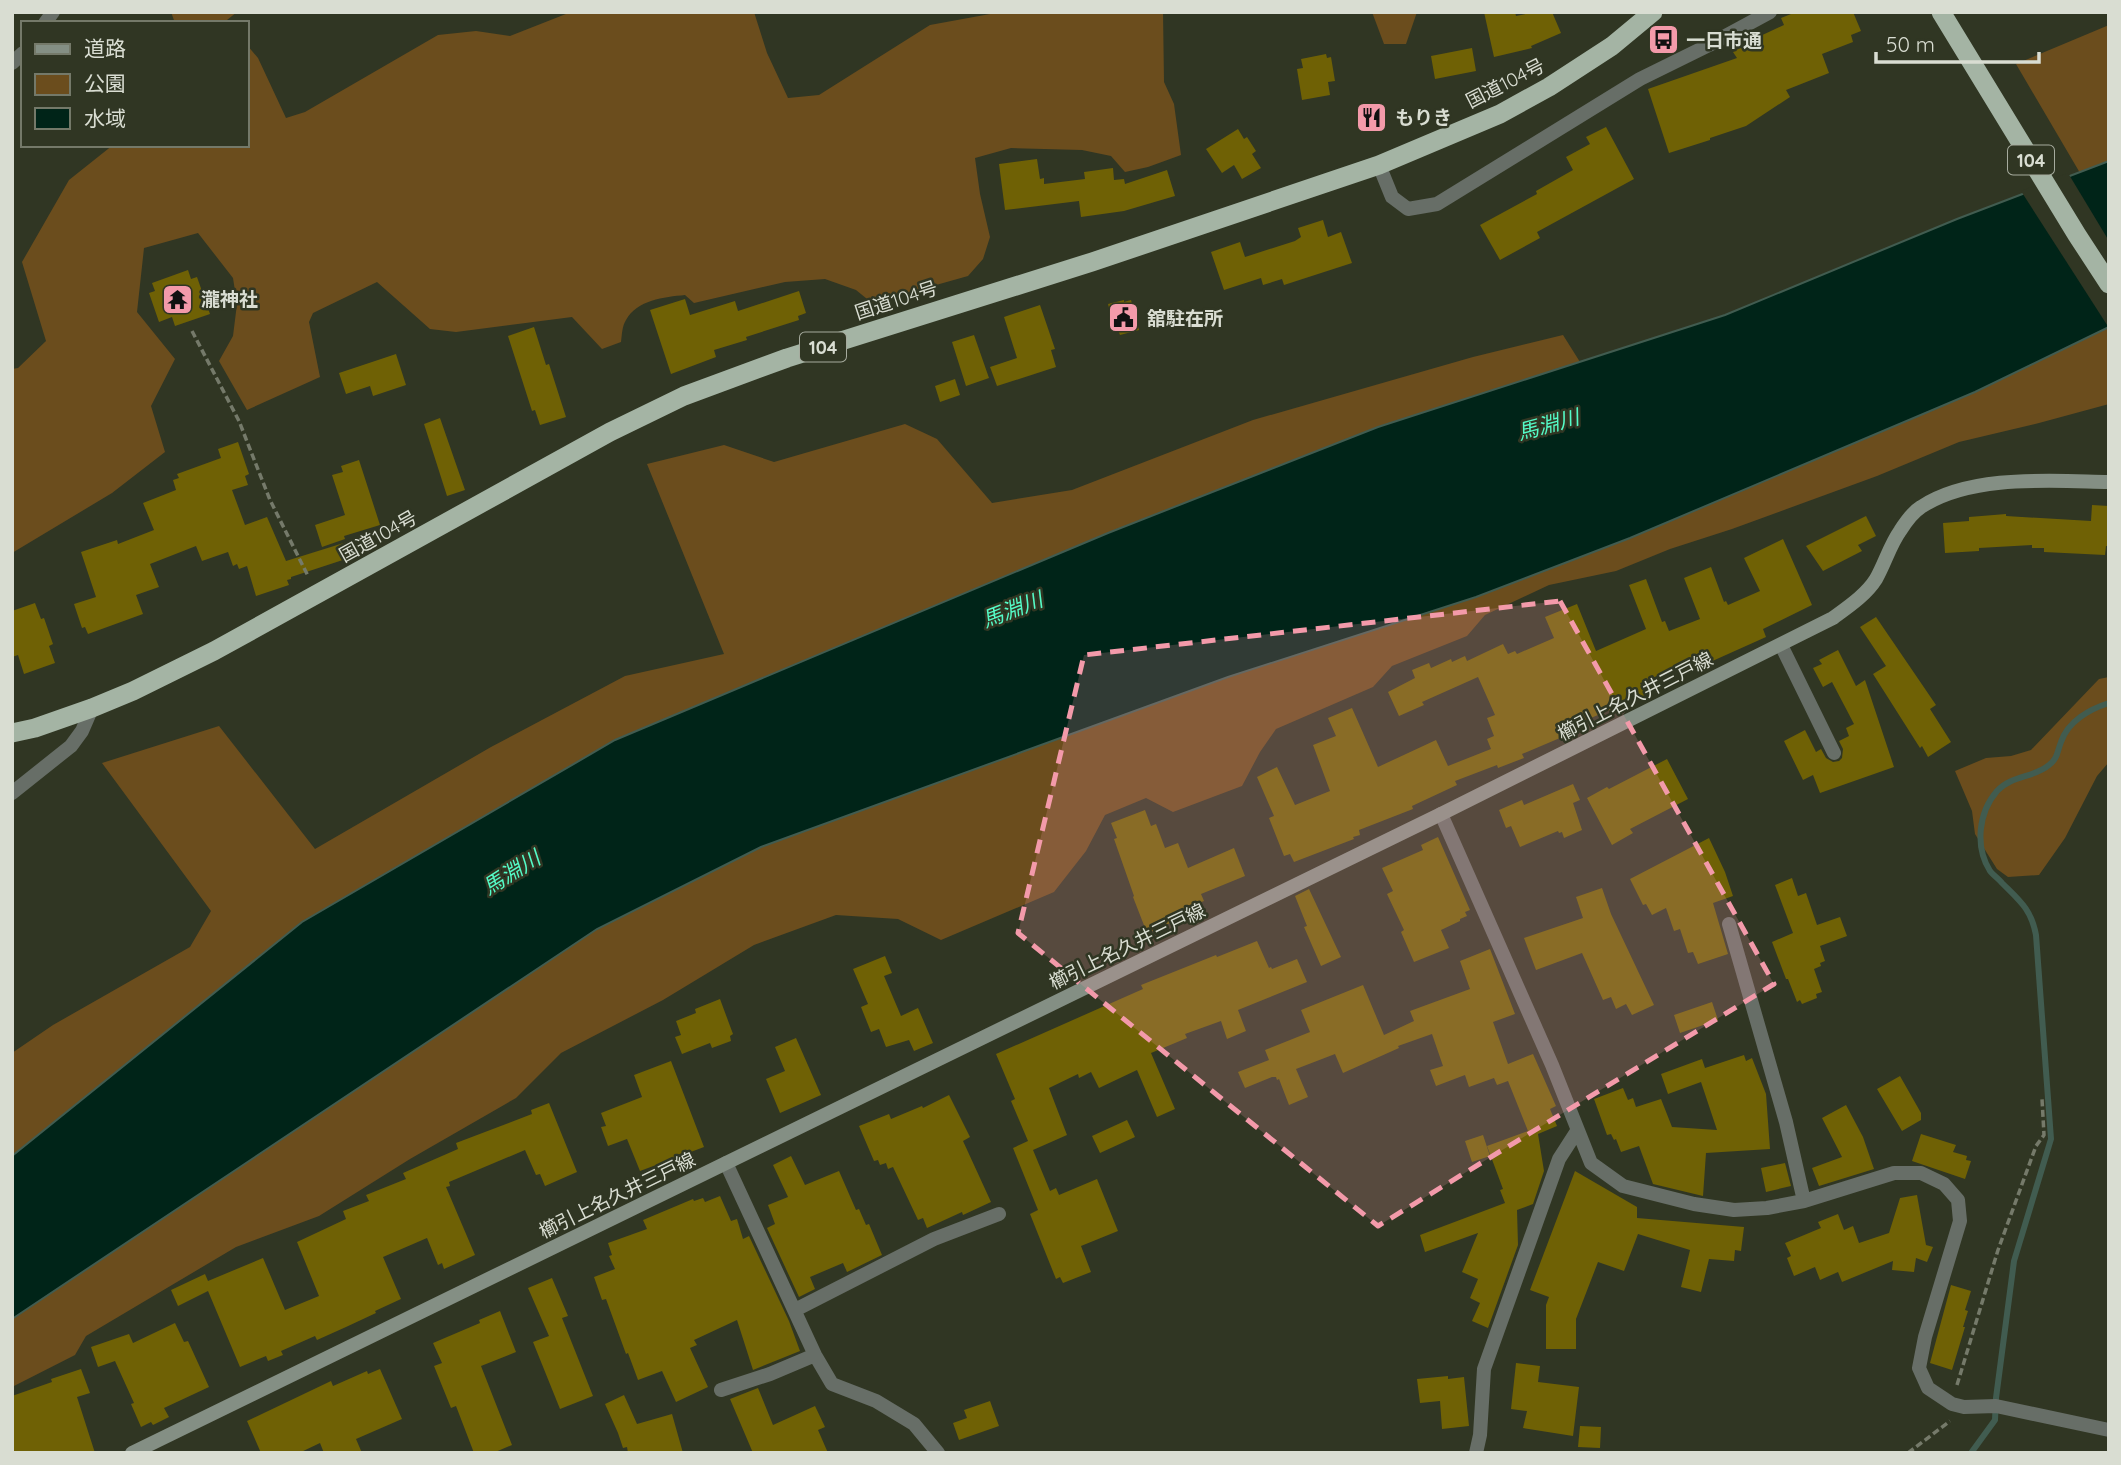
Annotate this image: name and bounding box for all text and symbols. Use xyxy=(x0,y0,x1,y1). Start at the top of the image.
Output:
legend xyxy=(21,21,248,147)
scale bar xyxy=(1876,21,2039,65)
bus stop icon: 一日市通 xyxy=(1646,23,1680,57)
place label: 一日市通 xyxy=(1686,28,1762,52)
text: 50 m xyxy=(1886,31,1935,57)
text: 道路 xyxy=(84,35,126,61)
street label: 国道104号 xyxy=(1462,53,1548,113)
text: 公園 xyxy=(84,70,126,96)
restaurant icon: もりき xyxy=(1355,100,1389,134)
text: 水域 xyxy=(84,105,126,131)
place label: もりき xyxy=(1395,105,1452,129)
road number: 104 xyxy=(2008,146,2054,174)
street label: 国道104号 xyxy=(852,275,940,325)
temple icon: 瀧神社 xyxy=(161,282,195,316)
place label: 瀧神社 xyxy=(201,287,258,311)
public building icon: 舘駐在所 xyxy=(1107,301,1141,335)
place label: 舘駐在所 xyxy=(1147,306,1223,330)
road number: 104 xyxy=(800,332,846,362)
water label: 馬淵川 xyxy=(1514,403,1584,445)
street label: 国道104号 xyxy=(335,505,421,567)
water label: 馬淵川 xyxy=(978,585,1048,632)
street label: 櫛引上名久井三戸線 xyxy=(1553,646,1717,746)
water label: 馬淵川 xyxy=(477,843,546,900)
street label: 櫛引上名久井三戸線 xyxy=(1045,898,1209,994)
street label: 櫛引上名久井三戸線 xyxy=(535,1147,699,1243)

